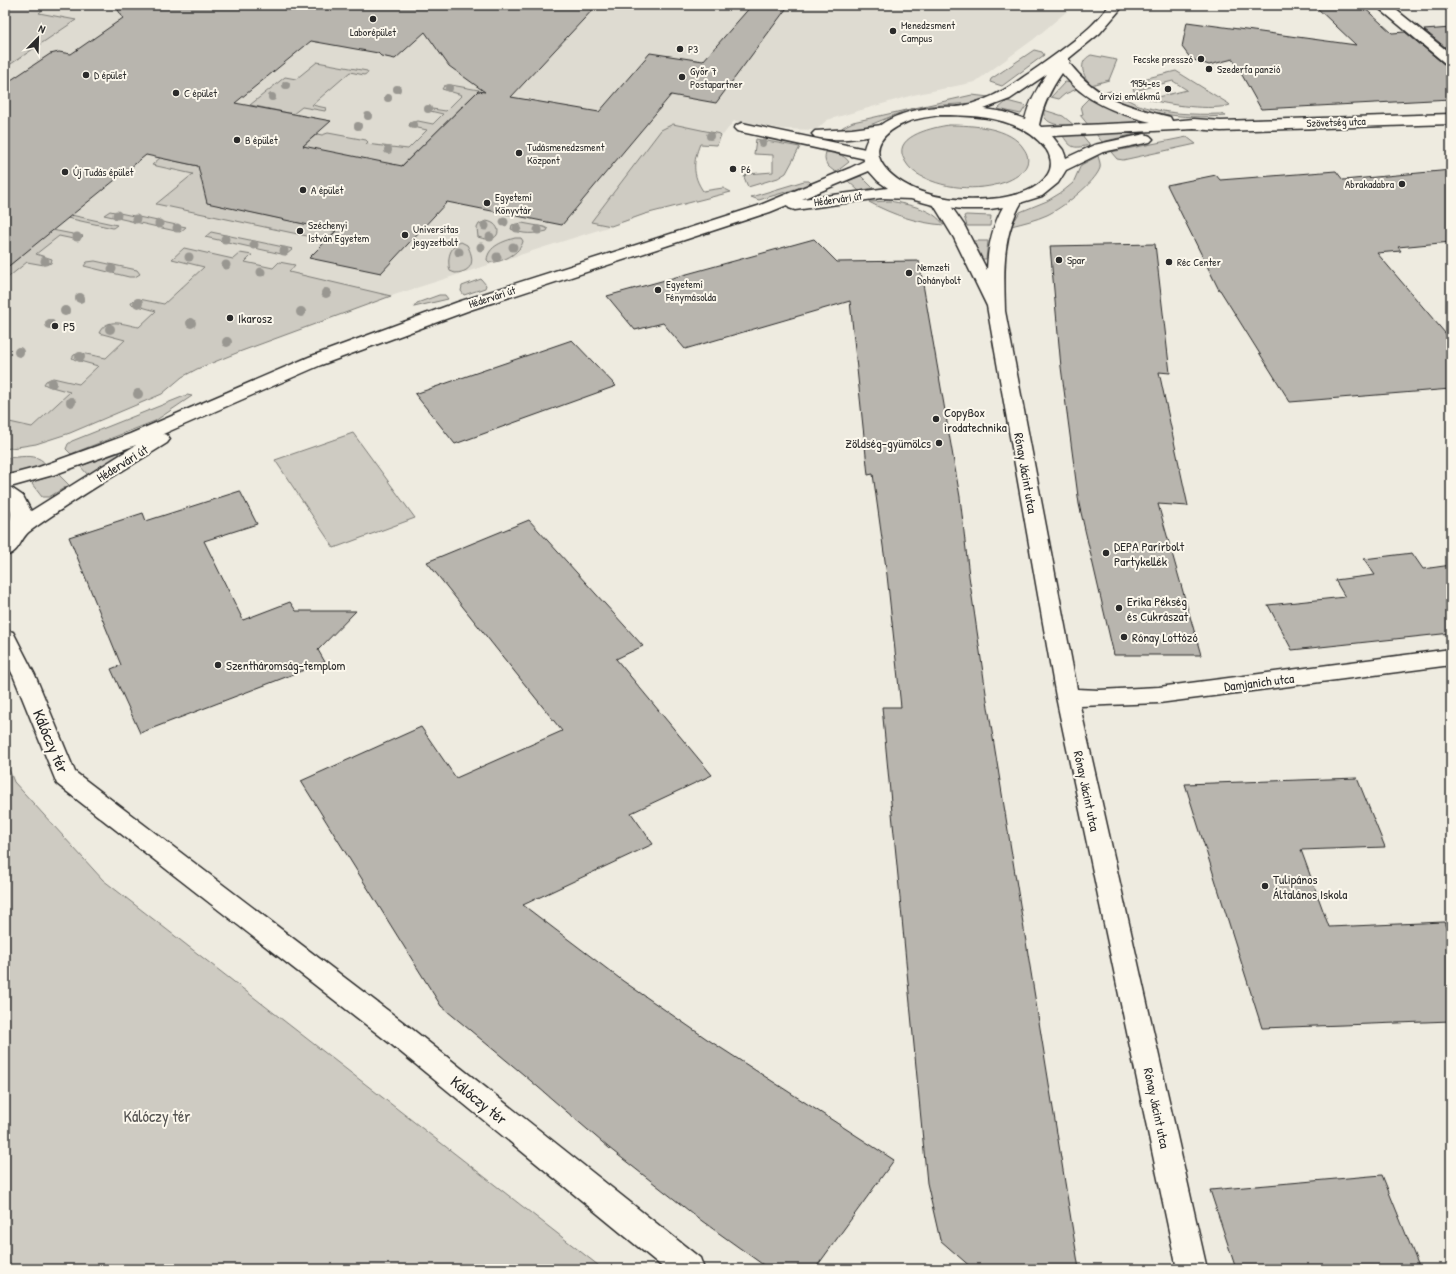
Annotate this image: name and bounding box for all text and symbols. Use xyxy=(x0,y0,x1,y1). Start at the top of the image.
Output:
marker: Laborépület xyxy=(368,14,378,24)
north arrow xyxy=(18,18,58,58)
place label: Menedzsment Campus xyxy=(901,18,955,45)
text: N xyxy=(36,21,47,36)
place label: Laborépület xyxy=(350,25,396,39)
marker: Menedzsment Campus xyxy=(888,26,898,36)
place label: P3 xyxy=(688,42,698,56)
marker: P3 xyxy=(675,44,685,54)
place label: Fecske presszó xyxy=(1133,52,1194,66)
marker: Fecske presszó xyxy=(1196,54,1206,64)
place label: Szederfa panzió xyxy=(1217,62,1281,76)
place label: Győr 7 Postapartner xyxy=(690,64,743,91)
marker: Szederfa panzió xyxy=(1204,64,1214,74)
place label: D épület xyxy=(94,68,127,82)
marker: D épület xyxy=(81,70,91,80)
marker: Győr 7 Postapartner xyxy=(677,72,687,82)
place label: 1954-es árvízi emlékmű xyxy=(1099,76,1161,103)
marker: 1954-es árvízi emlékmű xyxy=(1163,84,1173,94)
place label: C épület xyxy=(184,86,217,100)
marker: C épület xyxy=(171,88,181,98)
street label: Szövetség utca xyxy=(1306,114,1367,130)
place label: B épület xyxy=(245,133,278,147)
marker: B épület xyxy=(232,135,242,145)
place label: Tudásmenedzsment Központ xyxy=(527,140,605,167)
marker: Tudásmenedzsment Központ xyxy=(514,148,524,158)
place label: P6 xyxy=(741,162,751,176)
marker: P6 xyxy=(728,164,738,174)
place label: Új Tudás épület xyxy=(73,165,134,179)
marker: Új Tudás épület xyxy=(60,167,70,177)
place label: Abrakadabra xyxy=(1345,177,1395,191)
marker: Abrakadabra xyxy=(1397,179,1407,189)
place label: A épület xyxy=(311,183,344,197)
marker: A épület xyxy=(298,185,308,195)
street label: Hédervári út xyxy=(813,189,863,209)
place label: Egyetemi Könyvtár xyxy=(495,190,532,217)
marker: Egyetemi Könyvtár xyxy=(482,198,492,208)
place label: Széchenyi István Egyetem xyxy=(308,218,370,245)
place label: Universitas jegyzetbolt xyxy=(411,222,459,249)
marker: Széchenyi István Egyetem xyxy=(295,226,305,236)
marker: Universitas jegyzetbolt xyxy=(400,230,410,240)
place label: Spar xyxy=(1067,253,1086,267)
marker: Spar xyxy=(1054,255,1064,265)
place label: Réc Center xyxy=(1177,255,1222,269)
marker: Réc Center xyxy=(1164,257,1174,267)
place label: Nemzeti Dohánybolt xyxy=(917,260,961,287)
marker: Nemzeti Dohánybolt xyxy=(904,268,914,278)
place label: Egyetemi Fénymásolda xyxy=(665,277,717,304)
street label: Hédervári út xyxy=(467,283,517,311)
marker: Egyetemi Fénymásolda xyxy=(653,285,663,295)
place label: Ikarosz xyxy=(238,309,273,327)
marker: Ikarosz xyxy=(225,313,235,323)
place label: P5 xyxy=(63,317,75,335)
marker: P5 xyxy=(50,321,60,331)
place label: CopyBox irodatechnika xyxy=(944,403,1007,436)
marker: CopyBox irodatechnika xyxy=(931,414,941,424)
street label: Rónay Jácint utca xyxy=(1010,431,1042,515)
place label: Zöldség-gyümölcs xyxy=(845,434,931,452)
marker: Zöldség-gyümölcs xyxy=(934,438,944,448)
street label: Hédervári út xyxy=(93,440,152,486)
place label: DEPA Parírbolt Partykellék xyxy=(1114,537,1185,570)
marker: DEPA Parírbolt Partykellék xyxy=(1101,548,1111,558)
place label: Erika Pékség és Cukrászat xyxy=(1127,592,1189,625)
marker: Erika Pékség és Cukrászat xyxy=(1114,603,1124,613)
place label: Rónay Lottózó xyxy=(1132,628,1198,646)
marker: Rónay Lottózó xyxy=(1119,632,1129,642)
place label: Szentháromság-templom xyxy=(226,656,346,674)
marker: Szentháromság-templom xyxy=(213,660,223,670)
street label: Damjanich utca xyxy=(1223,669,1295,695)
street label: Kálóczy tér xyxy=(28,706,74,776)
street label: Rónay Jácint utca xyxy=(1070,749,1104,833)
place label: Tulipános Általános Iskola xyxy=(1273,870,1347,903)
marker: Tulipános Általános Iskola xyxy=(1260,881,1270,891)
street label: Rónay Jácint utca xyxy=(1140,1066,1174,1150)
street label: Kálóczy tér xyxy=(446,1070,512,1130)
park label: Kálóczy tér xyxy=(124,1105,190,1127)

